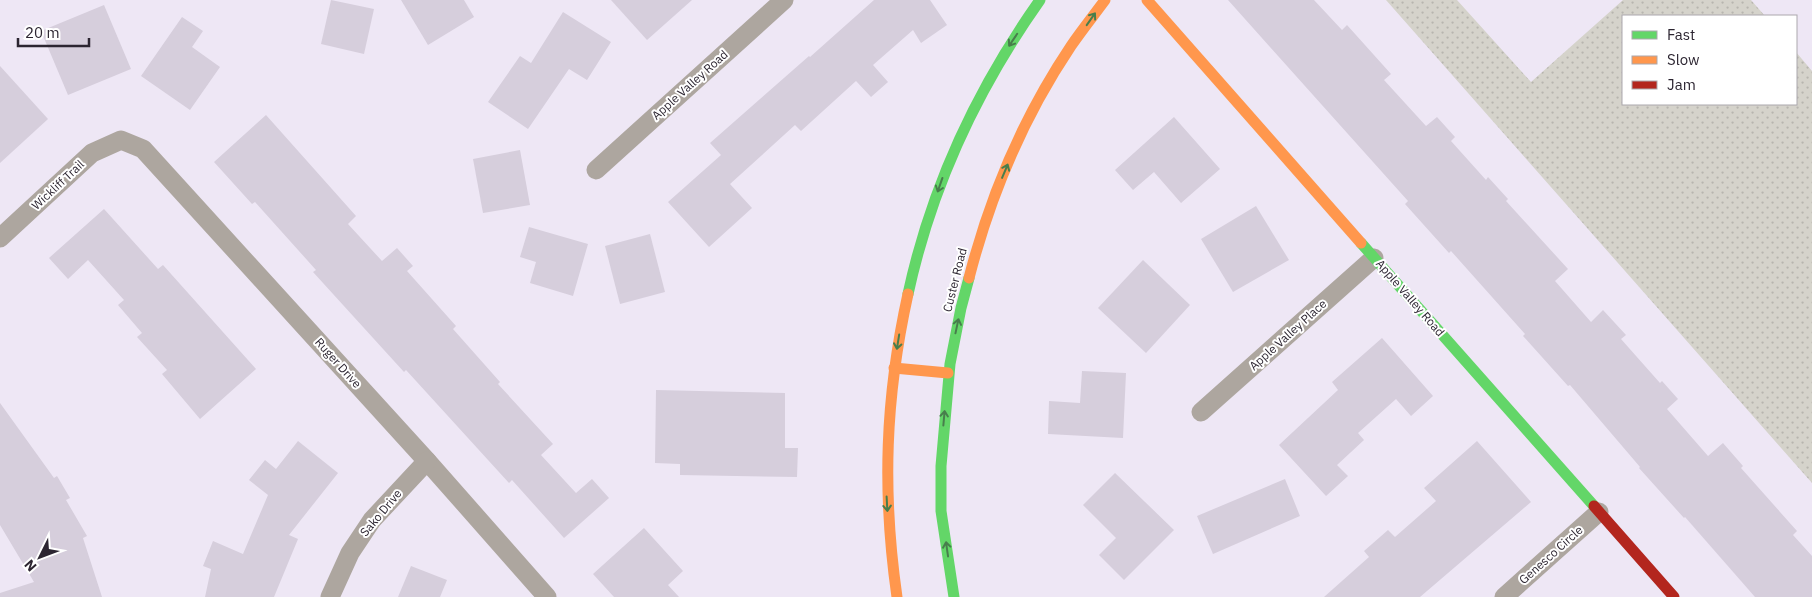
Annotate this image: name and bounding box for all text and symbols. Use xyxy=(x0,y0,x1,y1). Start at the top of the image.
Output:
one-way arrow xyxy=(1086,12,1096,26)
scale bar xyxy=(18,15,89,47)
legend xyxy=(1622,15,1797,105)
text: 20 m xyxy=(25,23,60,42)
text: Fast xyxy=(1667,25,1695,44)
one-way arrow xyxy=(1007,33,1018,47)
street label: Apple Valley Road xyxy=(649,47,731,123)
text: Slow xyxy=(1667,50,1700,69)
text: Jam xyxy=(1667,75,1696,94)
street label: Wickliff Trail xyxy=(28,157,87,213)
one-way arrow xyxy=(1001,164,1011,179)
one-way arrow xyxy=(935,177,944,192)
street label: Custer Road xyxy=(939,246,970,314)
street label: Apple Valley Road xyxy=(1373,256,1448,339)
street label: Apple Valley Place xyxy=(1246,296,1330,373)
one-way arrow xyxy=(953,318,963,334)
one-way arrow xyxy=(893,333,903,349)
street label: Ruger Drive xyxy=(312,334,365,391)
one-way arrow xyxy=(939,410,949,426)
street label: Sako Drive xyxy=(357,486,405,539)
one-way arrow xyxy=(883,495,892,511)
street label: Genesco Circle xyxy=(1516,522,1586,587)
north arrow xyxy=(15,532,65,582)
one-way arrow xyxy=(942,541,952,557)
text: N xyxy=(20,556,40,575)

